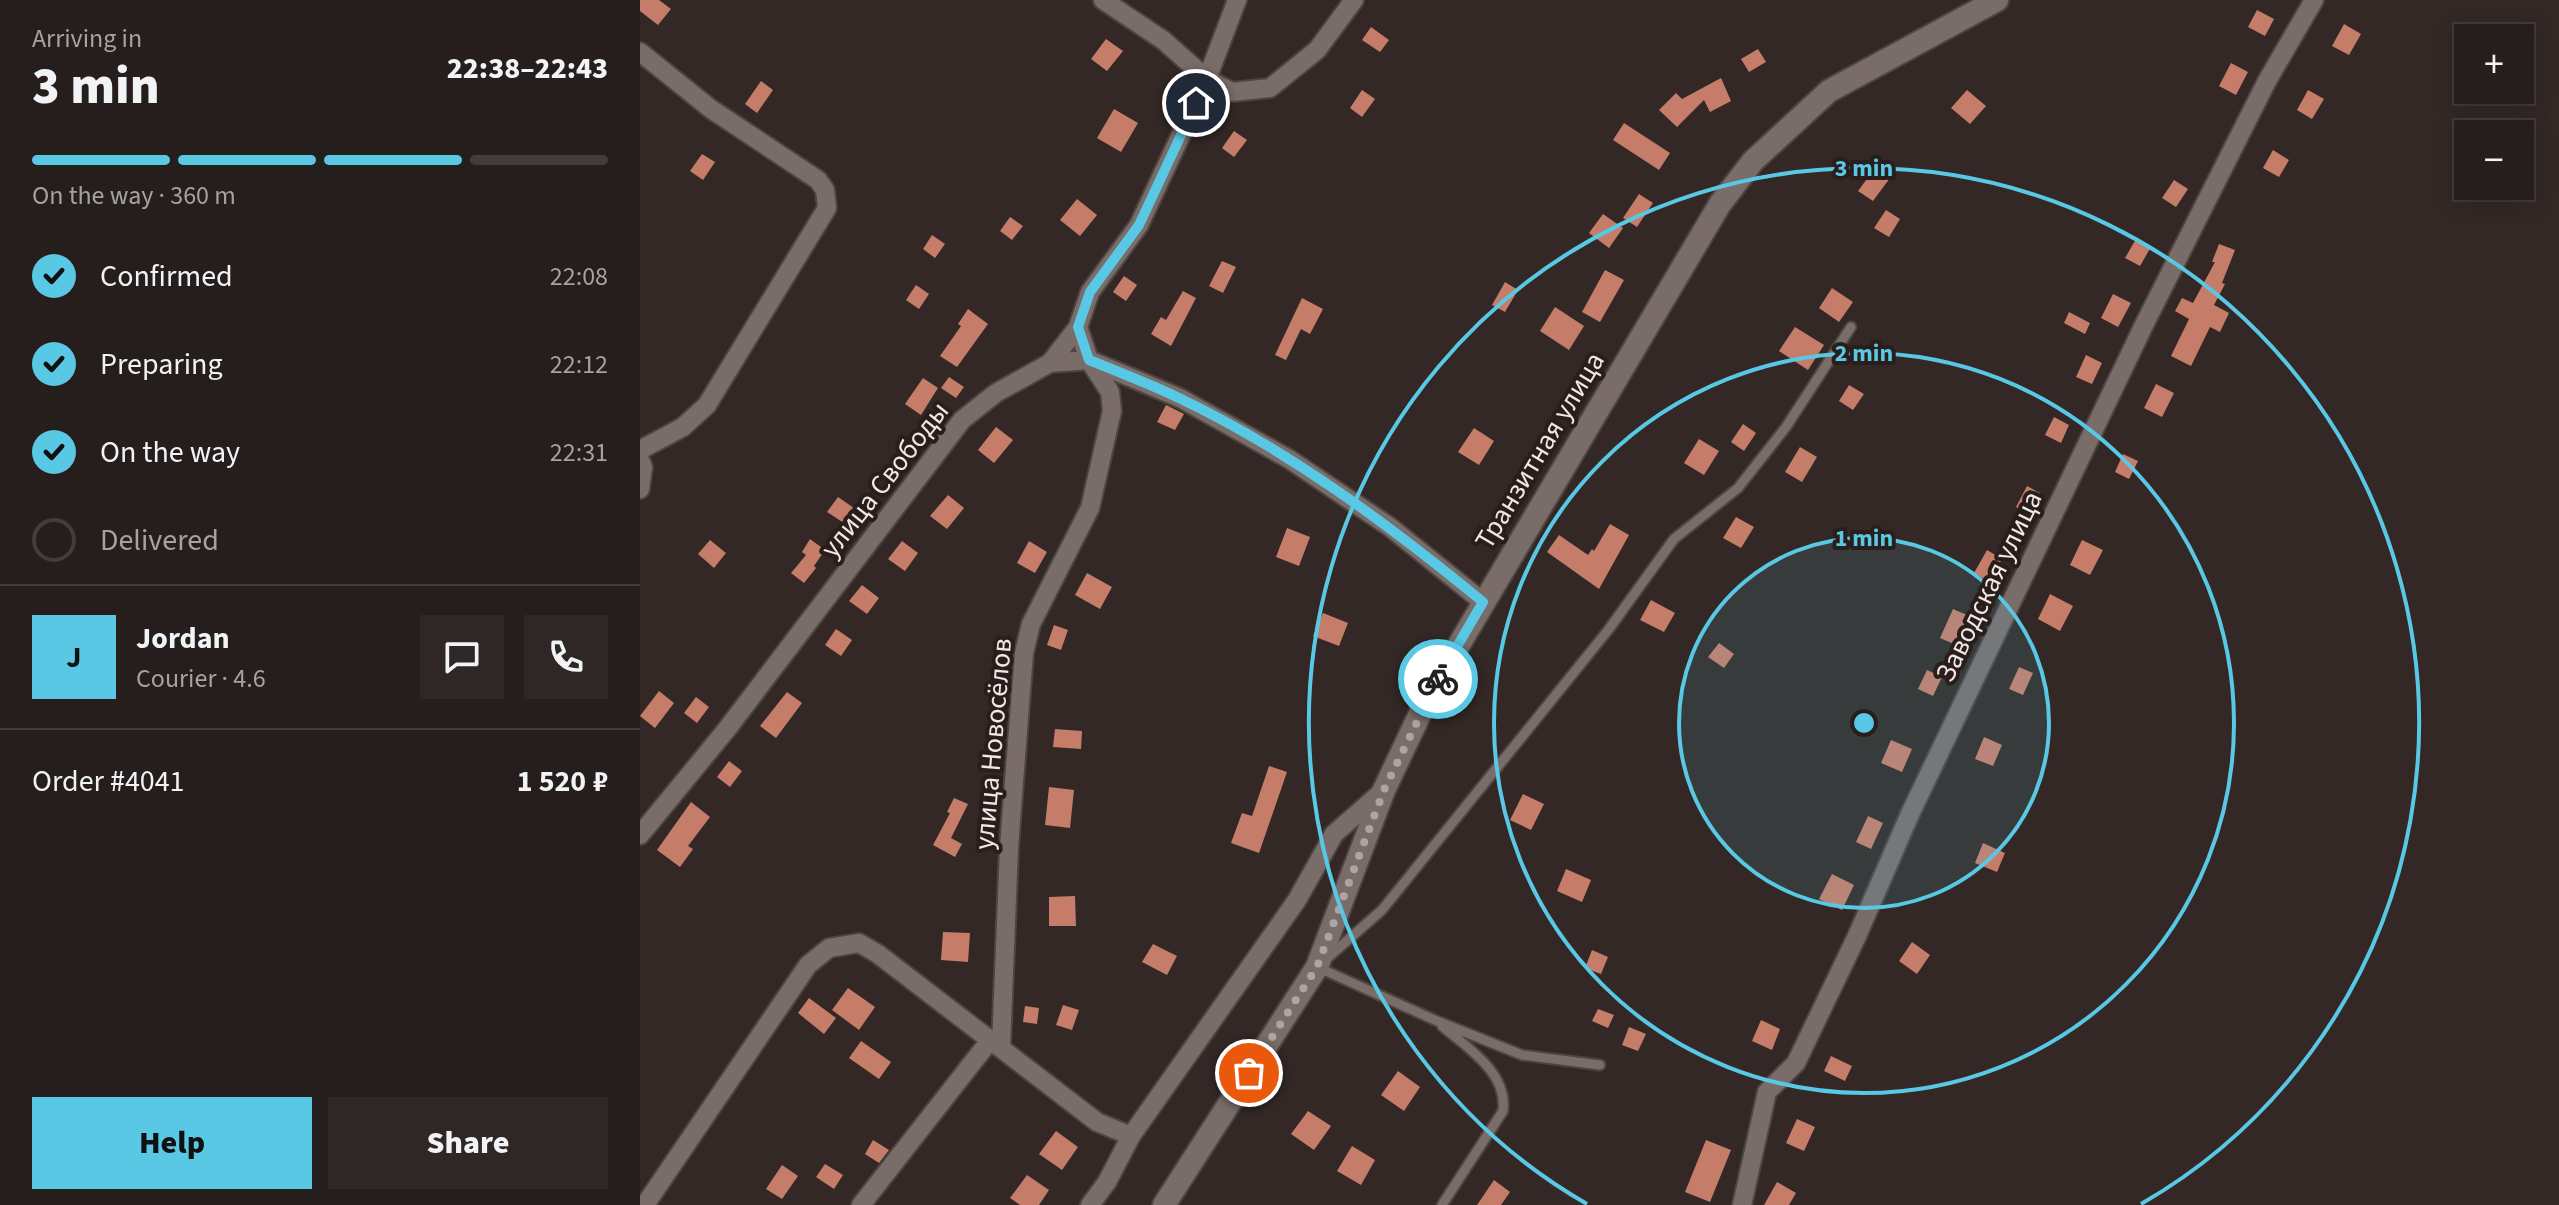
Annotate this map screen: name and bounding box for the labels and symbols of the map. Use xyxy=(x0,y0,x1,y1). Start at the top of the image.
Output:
pin xyxy=(1162,69,1230,137)
text: 3 min xyxy=(1835,151,1893,186)
text: 2 min xyxy=(1835,336,1893,371)
street label: Транзитная улица xyxy=(1465,344,1615,557)
street label: улица Свободы xyxy=(811,393,959,566)
street label: Заводская улица xyxy=(1925,484,2052,689)
text: 1 min xyxy=(1835,521,1893,556)
street label: улица Новосёлов xyxy=(964,637,1022,852)
courier xyxy=(1398,639,1478,719)
centre of rings xyxy=(1850,709,1878,737)
pin xyxy=(1215,1039,1283,1107)

